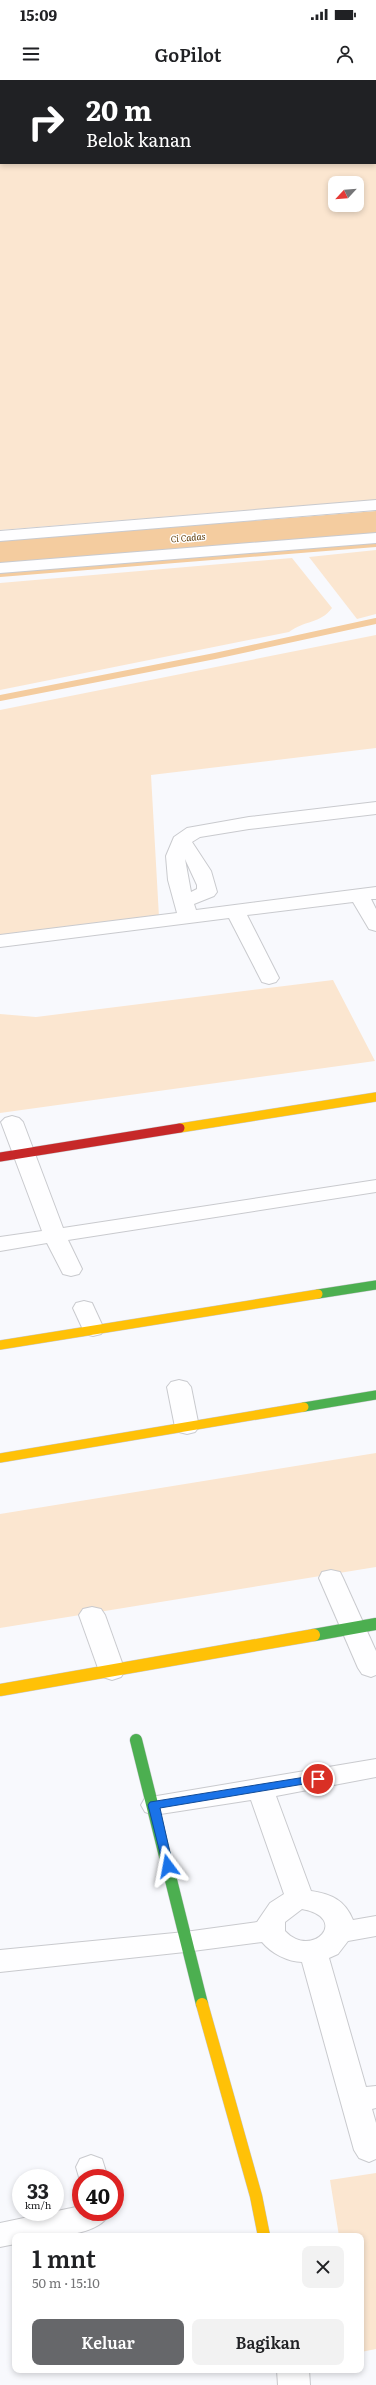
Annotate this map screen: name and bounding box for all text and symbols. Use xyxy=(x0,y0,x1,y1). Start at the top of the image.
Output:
text: 15:09 xyxy=(20,3,57,26)
text: GoPilot xyxy=(155,41,221,68)
icon: menu xyxy=(20,43,42,65)
icon: person xyxy=(334,43,356,65)
text: 20 m xyxy=(86,88,152,130)
icon: right xyxy=(20,96,72,148)
text: Belok kanan xyxy=(86,126,191,153)
north arrow xyxy=(328,176,364,212)
map controls xyxy=(328,176,364,212)
water label: Ci Cadas xyxy=(170,529,206,545)
pin xyxy=(301,1762,335,1796)
icon: arrive xyxy=(307,1768,329,1790)
position arrow xyxy=(147,1845,189,1887)
speed limit sign: 40 xyxy=(72,2169,124,2221)
text: 33 xyxy=(27,2175,49,2205)
text: km/h xyxy=(25,2197,51,2212)
text: 1 mnt xyxy=(32,2240,96,2275)
button: close xyxy=(302,2246,344,2288)
text: 50 m · 15:10 xyxy=(32,2273,100,2292)
button: Keluar xyxy=(32,2319,184,2365)
button: Bagikan xyxy=(192,2319,344,2365)

